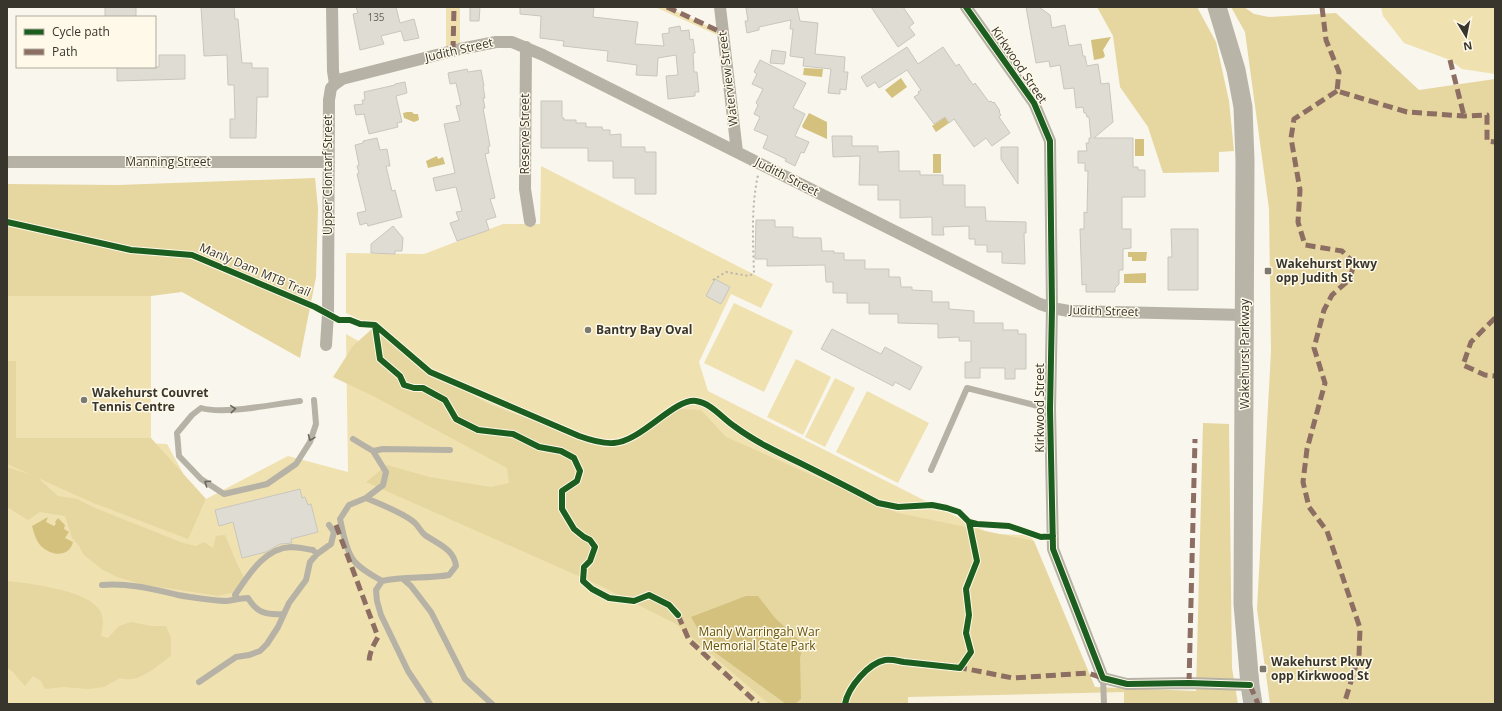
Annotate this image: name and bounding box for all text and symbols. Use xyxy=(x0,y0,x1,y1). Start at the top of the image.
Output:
house number: 135 xyxy=(367,10,385,24)
legend xyxy=(16,16,156,68)
north arrow xyxy=(1446,16,1486,56)
text: Cycle path xyxy=(52,23,110,40)
street label: Kirkwood Street xyxy=(987,23,1051,106)
street label: Waterview Street xyxy=(713,31,742,127)
street label: Judith Street xyxy=(422,33,495,66)
text: N xyxy=(1462,38,1474,55)
text: Path xyxy=(52,43,78,60)
street label: Reserve Street xyxy=(516,94,533,174)
street label: Upper Clontarf Street xyxy=(319,115,336,235)
street label: Manning Street xyxy=(125,153,211,170)
street label: Judith Street xyxy=(752,153,822,200)
street label: Manly Dam MTB Trail xyxy=(197,238,313,301)
place label: Wakehurst Pkwy opp Judith St xyxy=(1276,255,1377,286)
marker: Wakehurst Pkwy opp Judith St xyxy=(1263,266,1273,276)
street label: Wakehurst Parkway xyxy=(1236,298,1253,409)
street label: Judith Street xyxy=(1068,301,1139,320)
place label: Bantry Bay Oval xyxy=(596,321,692,338)
marker: Bantry Bay Oval xyxy=(583,325,593,335)
street label: Kirkwood Street xyxy=(1031,363,1048,453)
place label: Wakehurst Couvret Tennis Centre xyxy=(92,384,208,415)
marker: Wakehurst Couvret Tennis Centre xyxy=(79,395,89,405)
one-way arrow xyxy=(230,405,236,414)
one-way arrow xyxy=(307,435,316,442)
one-way arrow xyxy=(204,480,211,488)
park label: Manly Warringah War Memorial State Park xyxy=(698,623,820,654)
place label: Wakehurst Pkwy opp Kirkwood St xyxy=(1271,653,1372,684)
marker: Wakehurst Pkwy opp Kirkwood St xyxy=(1258,664,1268,674)

